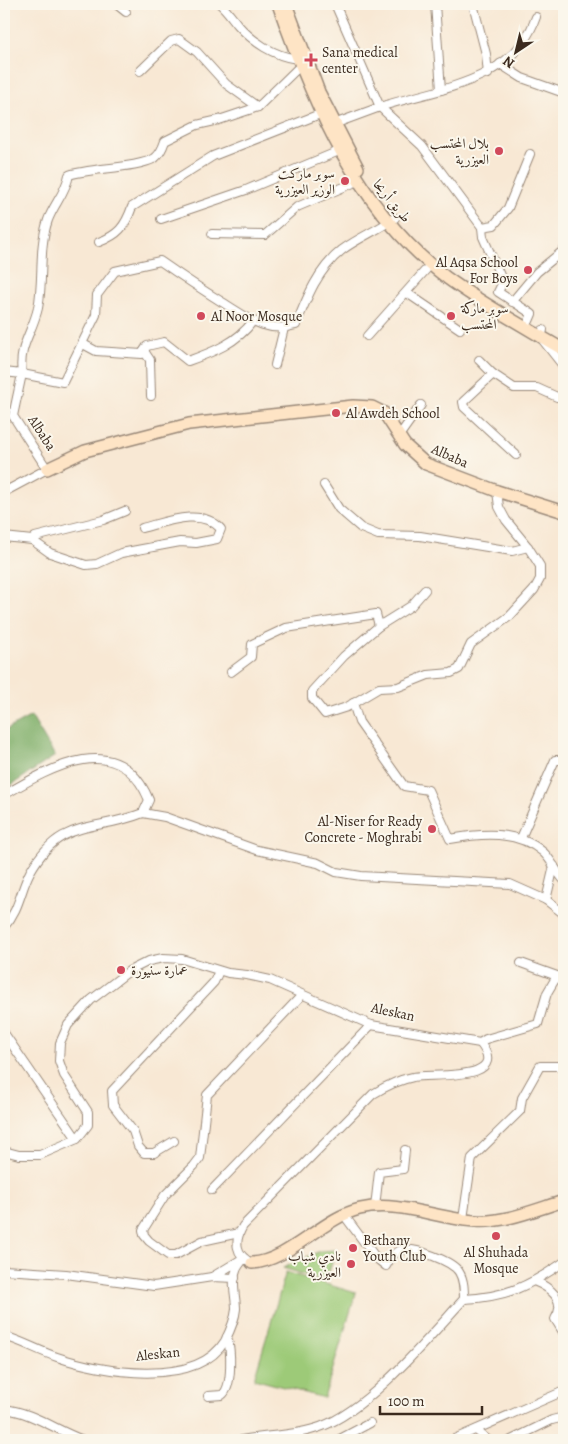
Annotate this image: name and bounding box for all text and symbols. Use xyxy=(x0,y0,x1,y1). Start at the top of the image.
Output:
north arrow xyxy=(490,28,540,78)
place label: Sana medical center xyxy=(322,43,398,78)
text: N xyxy=(499,52,518,73)
marker: Sana medical center xyxy=(304,53,318,67)
place label: بلال المحتسب العيزرية xyxy=(430,134,489,169)
marker: بلال المحتسب العيزرية xyxy=(493,145,505,157)
place label: سوبر ماركت الوزير العيزرية xyxy=(275,164,335,199)
marker: سوبر ماركت الوزير العيزرية xyxy=(339,175,351,187)
street label: طريق أريحا xyxy=(369,175,416,227)
place label: Al Aqsa School For Boys xyxy=(435,253,519,288)
marker: Al Aqsa School For Boys xyxy=(522,264,534,276)
place label: سوبر ماركة المحتسب xyxy=(460,299,509,334)
place label: Al Noor Mosque xyxy=(210,307,302,326)
marker: Al Noor Mosque xyxy=(195,310,207,322)
marker: سوبر ماركة المحتسب xyxy=(445,310,457,322)
place label: Al Awdeh School xyxy=(345,404,440,423)
marker: Al Awdeh School xyxy=(330,407,342,419)
street label: Albaba xyxy=(23,411,61,455)
street label: Albaba xyxy=(428,439,472,473)
place label: Al-Niser for Ready Concrete - Moghrabi xyxy=(304,812,423,847)
marker: Al-Niser for Ready Concrete - Moghrabi xyxy=(426,823,438,835)
place label: عمارة سنيورة xyxy=(131,961,188,980)
marker: عمارة سنيورة xyxy=(115,964,127,976)
street label: Aleskan xyxy=(368,998,417,1026)
marker: Al Shuhada Mosque xyxy=(490,1230,502,1242)
place label: Bethany Youth Club xyxy=(362,1231,426,1266)
marker: Bethany Youth Club xyxy=(347,1242,359,1254)
place label: Al Shuhada Mosque xyxy=(463,1243,529,1278)
place label: نادي شباب العيزرية xyxy=(288,1247,341,1282)
marker: نادي شباب العيزرية xyxy=(345,1258,357,1270)
street label: Aleskan xyxy=(134,1342,181,1366)
scale bar xyxy=(380,1384,483,1416)
text: 100 m xyxy=(388,1391,425,1411)

